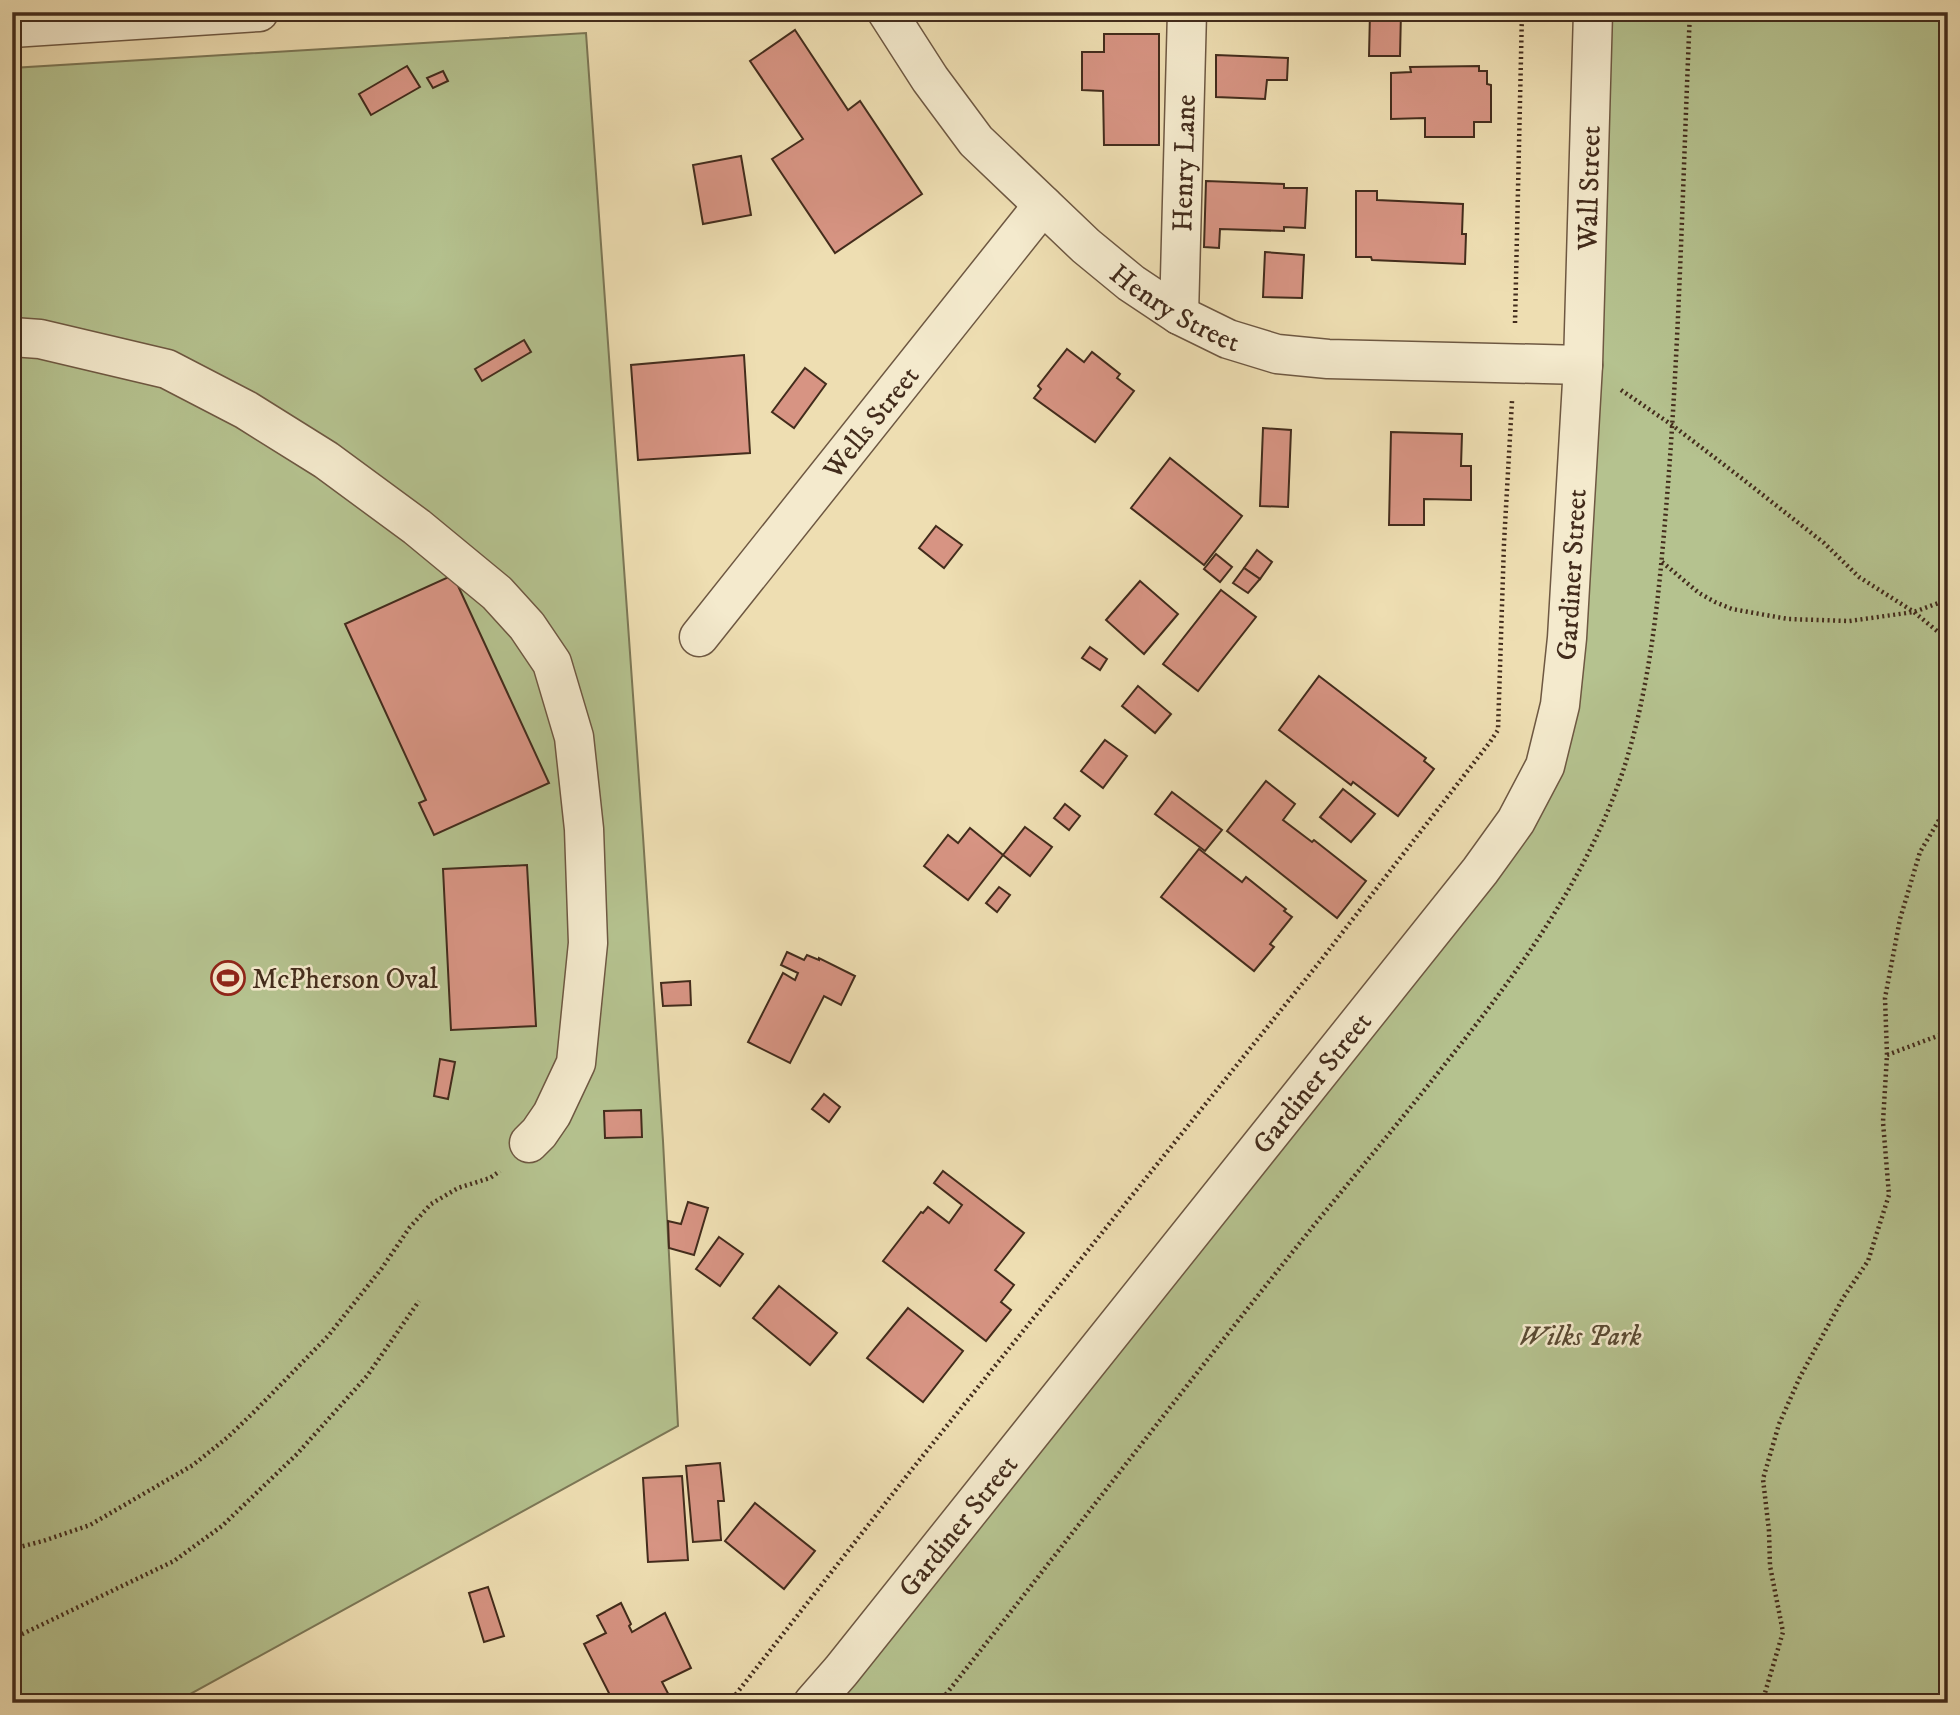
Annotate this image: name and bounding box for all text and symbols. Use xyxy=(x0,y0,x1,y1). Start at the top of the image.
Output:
street label: Henry Lane xyxy=(1165,94,1204,232)
street label: Wall Street xyxy=(1570,125,1609,252)
street label: Henry Street xyxy=(1102,257,1243,360)
street label: Wells Street xyxy=(815,359,927,487)
street label: Gardiner Street xyxy=(1549,488,1595,662)
sports icon: McPherson Oval xyxy=(209,959,247,997)
place label: McPherson Oval xyxy=(252,962,439,997)
street label: Gardiner Street xyxy=(1245,1005,1380,1161)
park label: Wilks Park xyxy=(1518,1319,1642,1354)
street label: Gardiner Street xyxy=(891,1448,1026,1604)

